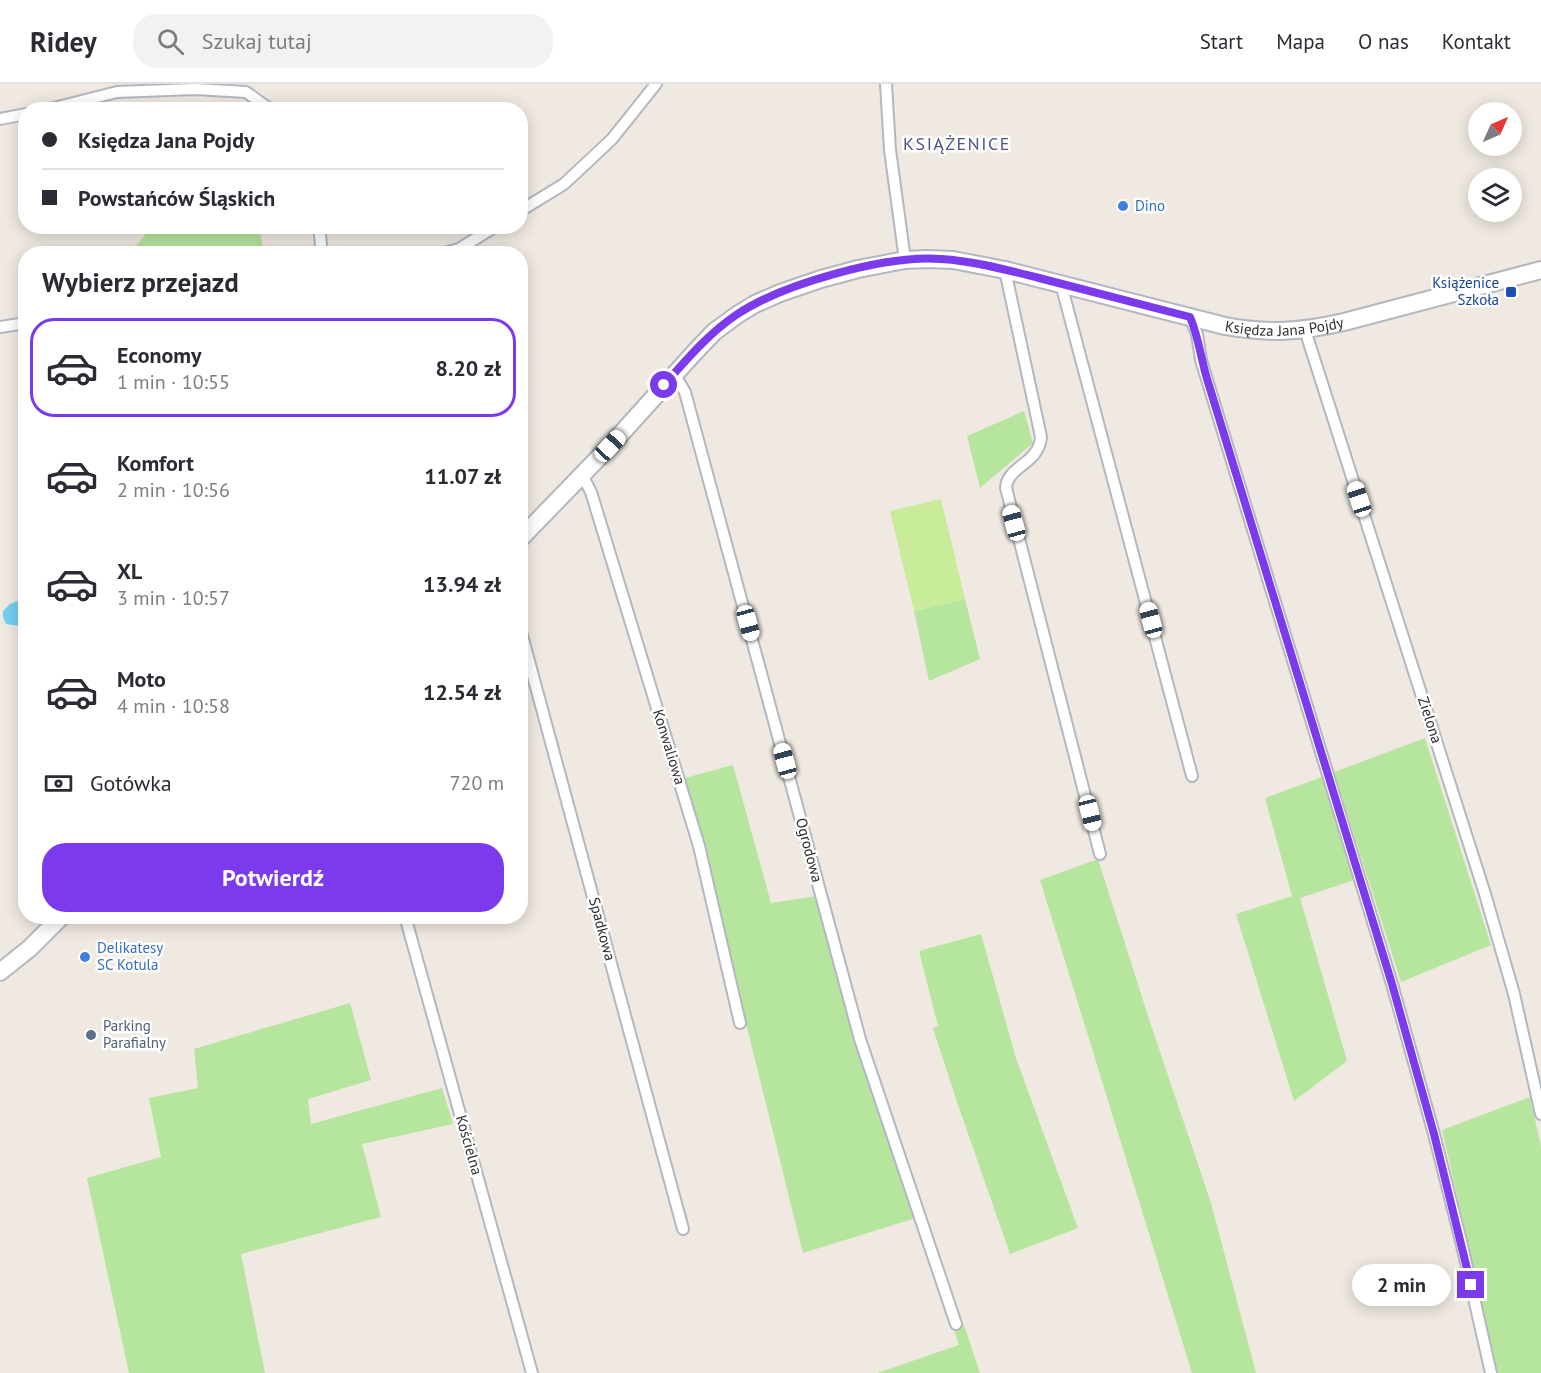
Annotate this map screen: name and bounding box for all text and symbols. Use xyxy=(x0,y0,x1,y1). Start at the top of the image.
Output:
search box xyxy=(133,14,553,68)
text: Ridey xyxy=(30,23,97,60)
icon: search xyxy=(154,25,187,58)
text: Szukaj tutaj xyxy=(202,27,312,55)
text: Start xyxy=(1200,28,1243,55)
text: Mapa xyxy=(1276,28,1325,55)
text: O nas xyxy=(1358,28,1409,55)
text: Kontakt xyxy=(1442,28,1511,55)
north arrow xyxy=(1468,102,1522,156)
map controls xyxy=(1468,102,1522,222)
text: Księdza Jana Pojdy xyxy=(78,126,255,154)
district label: KSIĄŻENICE xyxy=(903,132,1011,155)
button: layers xyxy=(1468,168,1522,222)
text: Powstańców Śląskich xyxy=(78,184,275,212)
place label: Dino xyxy=(1135,196,1165,215)
marker: Dino xyxy=(1116,199,1130,213)
text: Wybierz przejazd xyxy=(42,265,239,299)
place label: Książenice Szkoła xyxy=(1432,273,1499,309)
marker: Książenice Szkoła xyxy=(1504,285,1518,299)
street label: Księdza Jana Pojdy xyxy=(1224,312,1345,340)
icon: car xyxy=(45,341,99,395)
text: Economy xyxy=(117,341,201,369)
text: 8.20 zł xyxy=(436,354,501,382)
text: 1 min · 10:55 xyxy=(117,369,230,395)
route start xyxy=(650,371,677,398)
car xyxy=(591,427,629,465)
icon: car xyxy=(45,449,99,503)
text: Komfort xyxy=(117,449,194,477)
text: 11.07 zł xyxy=(424,462,501,490)
text: 2 min · 10:56 xyxy=(117,477,230,503)
car xyxy=(1345,479,1373,519)
car xyxy=(1001,503,1027,543)
icon: car xyxy=(45,557,99,611)
text: XL xyxy=(117,557,142,585)
text: 13.94 zł xyxy=(423,570,501,598)
text: 3 min · 10:57 xyxy=(117,585,230,611)
car xyxy=(1138,600,1164,640)
car xyxy=(735,603,761,643)
icon: car xyxy=(45,665,99,719)
text: Moto xyxy=(117,665,166,693)
text: 12.54 zł xyxy=(423,678,501,706)
text: 4 min · 10:58 xyxy=(117,693,230,719)
street label: Zielona xyxy=(1414,694,1447,746)
street label: Konwaliowa xyxy=(649,707,690,787)
car xyxy=(772,741,798,781)
icon: cash xyxy=(42,767,75,800)
text: Gotówka xyxy=(90,769,172,797)
text: 720 m xyxy=(450,770,504,796)
car xyxy=(1077,793,1103,833)
street label: Ogrodowa xyxy=(792,816,827,884)
button: Potwierdź xyxy=(42,843,504,912)
street label: Spadkowa xyxy=(585,895,620,963)
place label: Delikatesy SC Kotula xyxy=(97,938,163,974)
marker: Delikatesy SC Kotula xyxy=(78,950,92,964)
place label: Parking Parafialny xyxy=(103,1016,166,1052)
marker: Parking Parafialny xyxy=(84,1028,98,1042)
street label: Kościelna xyxy=(452,1113,487,1177)
callout: 2 min xyxy=(1351,1264,1450,1306)
route end xyxy=(1457,1271,1484,1298)
text: 2 min xyxy=(1377,1272,1426,1298)

